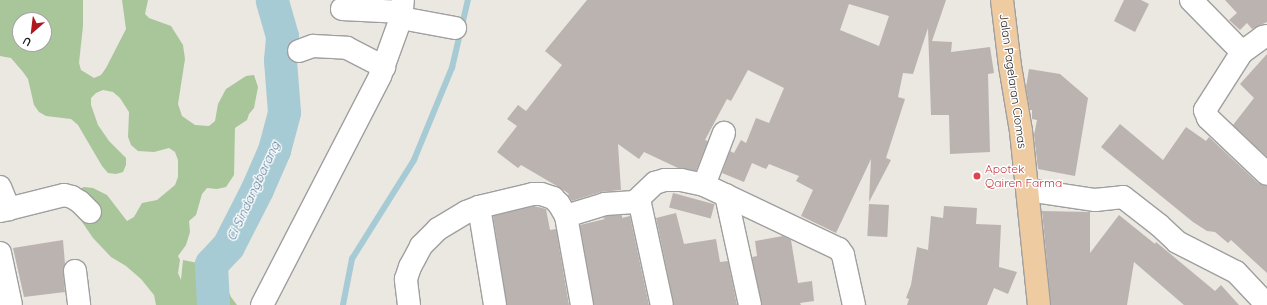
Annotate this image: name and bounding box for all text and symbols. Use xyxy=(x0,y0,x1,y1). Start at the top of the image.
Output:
north arrow xyxy=(12,12,52,52)
street label: Jalan Pagelaran Ciomas xyxy=(996,13,1030,149)
text: U xyxy=(20,34,34,50)
water label: Ci Sindangbarang xyxy=(223,139,283,243)
place label: Apotek Qairen Farma xyxy=(985,162,1062,190)
marker: Apotek Qairen Farma xyxy=(972,171,982,181)

